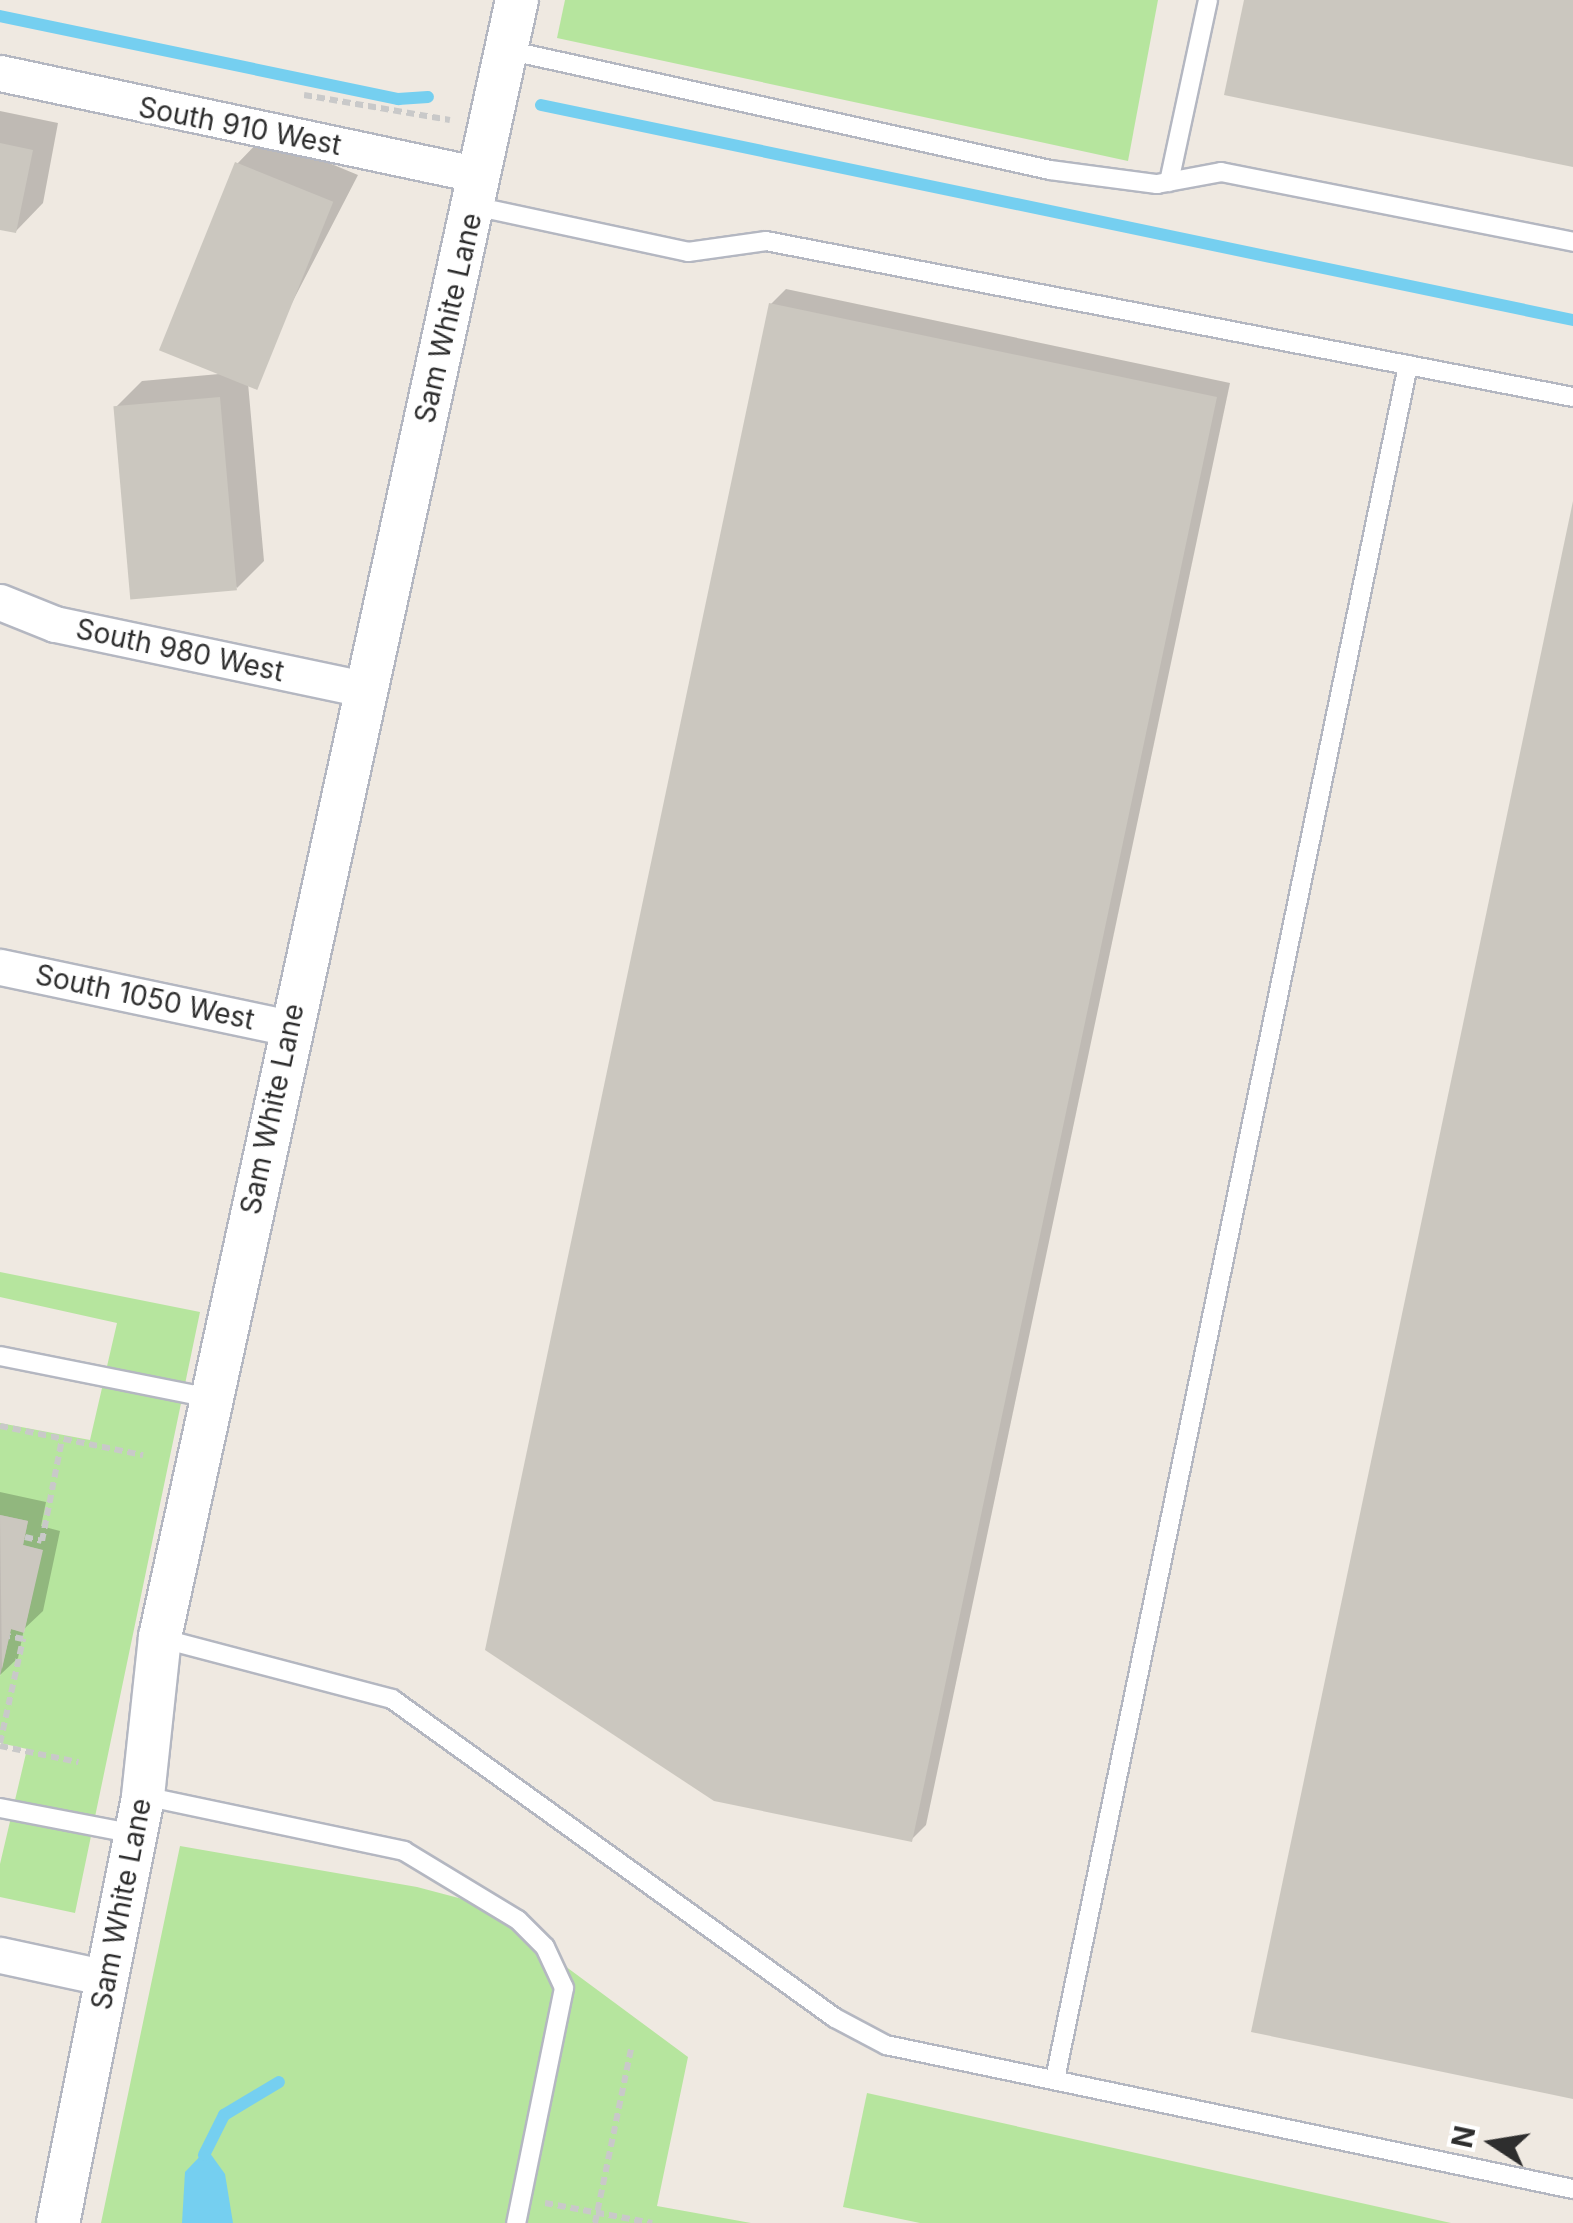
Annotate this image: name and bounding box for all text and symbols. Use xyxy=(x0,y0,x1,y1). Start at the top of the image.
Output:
street label: South 910 West xyxy=(136,90,344,162)
street label: Sam White Lane xyxy=(408,210,488,426)
street label: South 980 West xyxy=(73,612,287,688)
street label: South 1050 West xyxy=(32,957,258,1037)
street label: Sam White Lane xyxy=(233,1001,311,1217)
street label: Sam White Lane xyxy=(84,1796,158,2012)
north arrow xyxy=(1443,2093,1543,2193)
text: N xyxy=(1445,2123,1483,2151)

